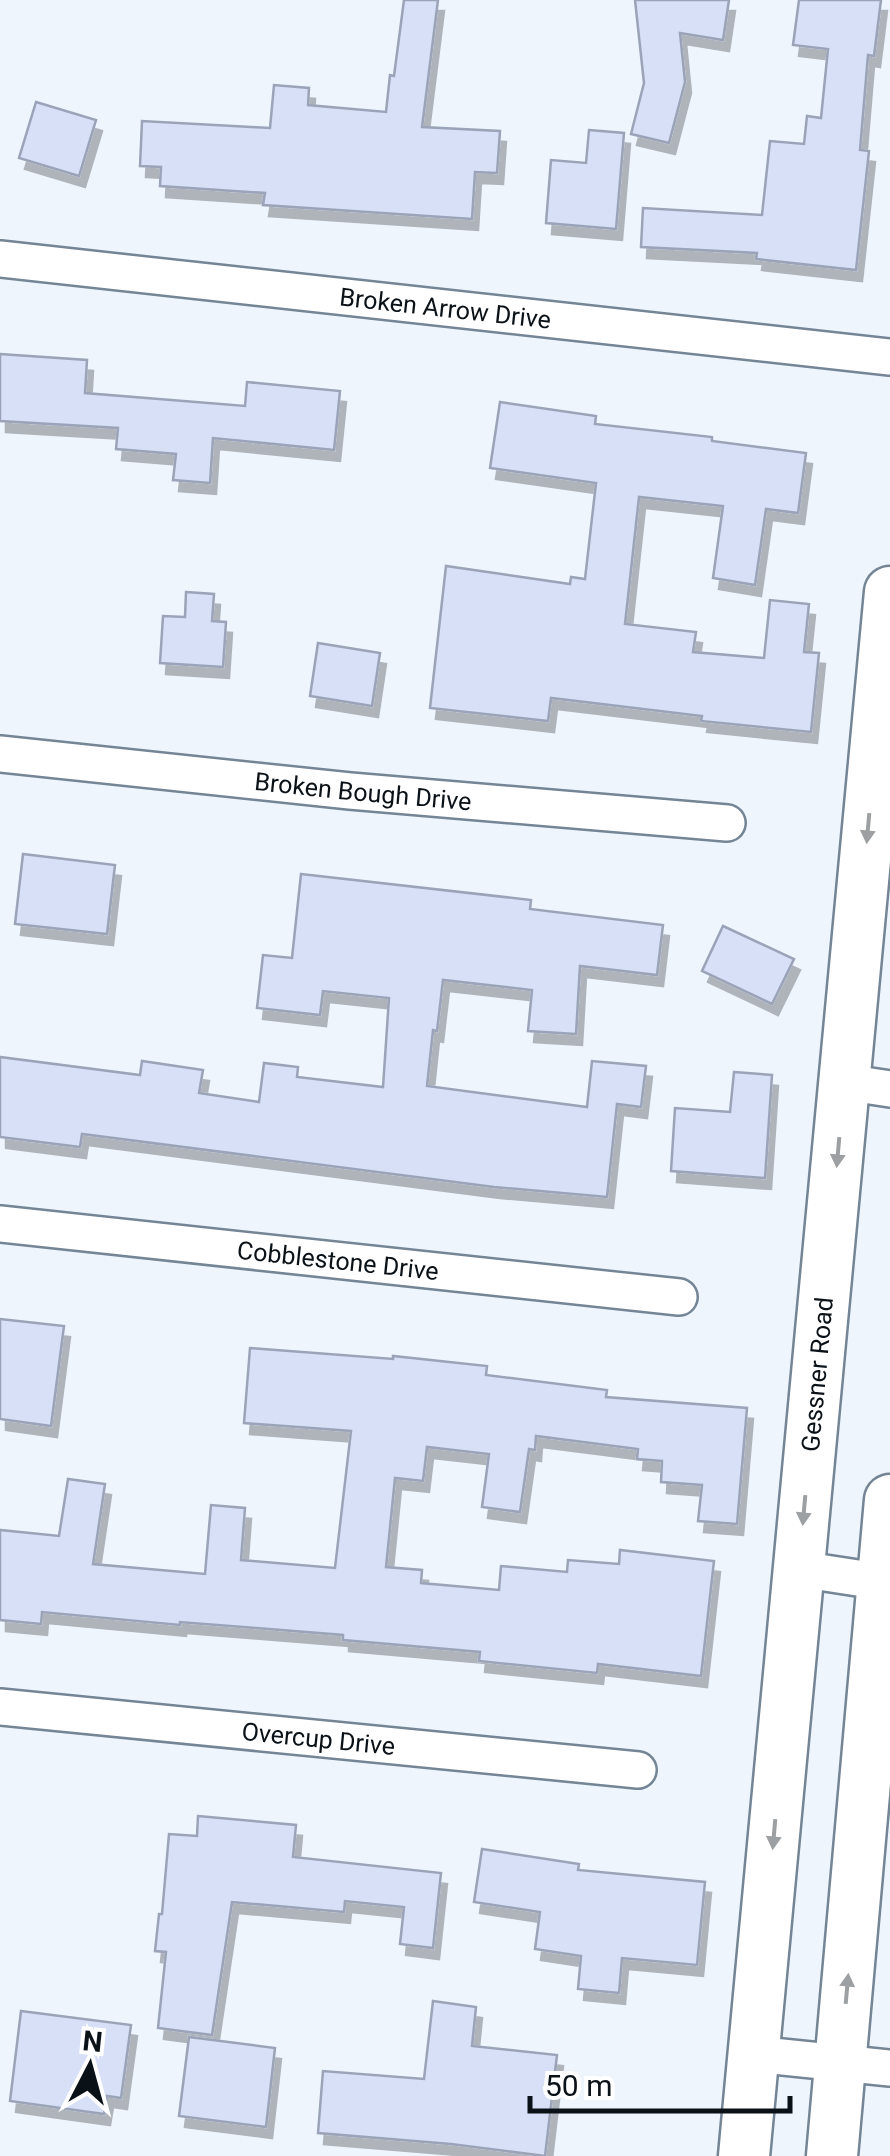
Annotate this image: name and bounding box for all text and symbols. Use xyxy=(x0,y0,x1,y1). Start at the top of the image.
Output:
street label: Broken Arrow Drive xyxy=(338,283,552,335)
street label: Broken Bough Drive xyxy=(253,767,473,816)
one-way arrow xyxy=(860,813,876,845)
one-way arrow xyxy=(829,1136,845,1168)
street label: Cobblestone Drive xyxy=(236,1236,440,1286)
street label: Gessner Road xyxy=(796,1296,839,1453)
one-way arrow xyxy=(796,1495,812,1527)
street label: Overcup Drive xyxy=(240,1717,396,1761)
one-way arrow xyxy=(766,1818,782,1850)
one-way arrow xyxy=(840,1973,856,2005)
north arrow xyxy=(40,2016,140,2116)
text: N xyxy=(81,2024,104,2059)
scale bar xyxy=(530,2051,790,2113)
text: 50 m xyxy=(545,2068,612,2103)

